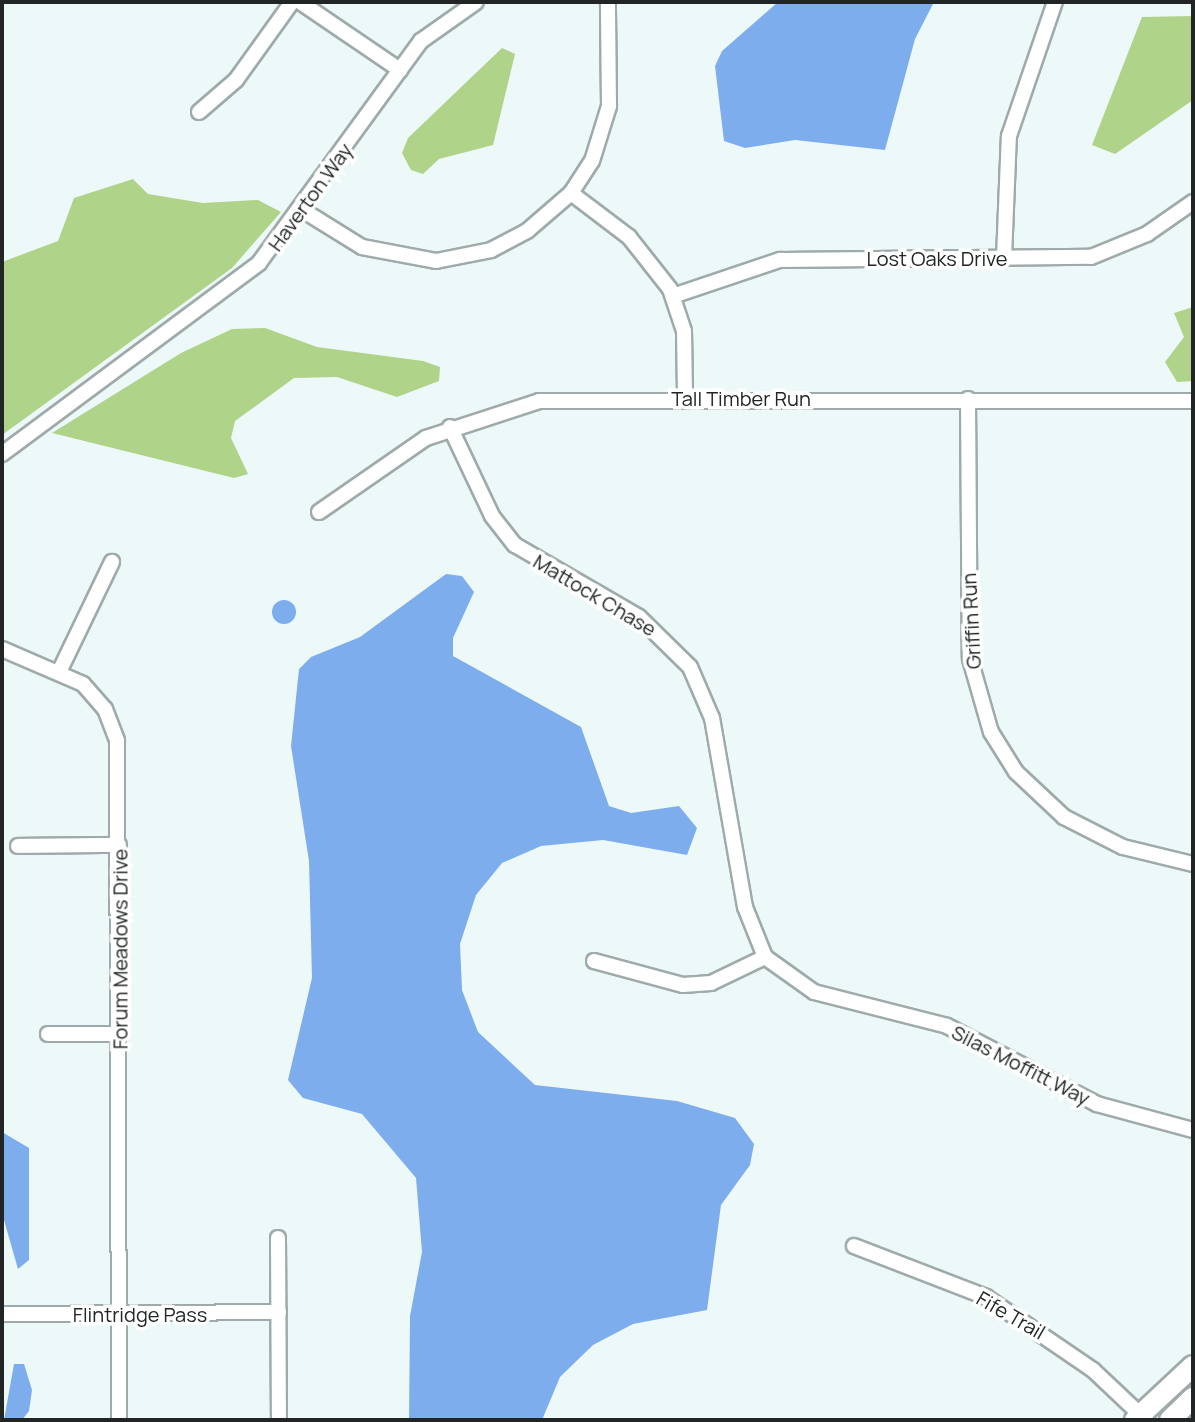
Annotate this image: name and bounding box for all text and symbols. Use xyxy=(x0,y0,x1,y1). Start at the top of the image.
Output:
street label: Haverton Way xyxy=(263,138,357,256)
street label: Lost Oaks Drive xyxy=(866,246,1008,270)
street label: Tall Timber Run xyxy=(671,386,811,410)
street label: Mattock Chase xyxy=(529,549,661,641)
street label: Griffin Run xyxy=(956,572,986,670)
street label: Forum Meadows Drive xyxy=(108,849,132,1049)
street label: Silas Moffitt Way xyxy=(948,1020,1094,1110)
street label: Fife Trail xyxy=(972,1286,1050,1344)
street label: Flintridge Pass xyxy=(73,1302,207,1326)

